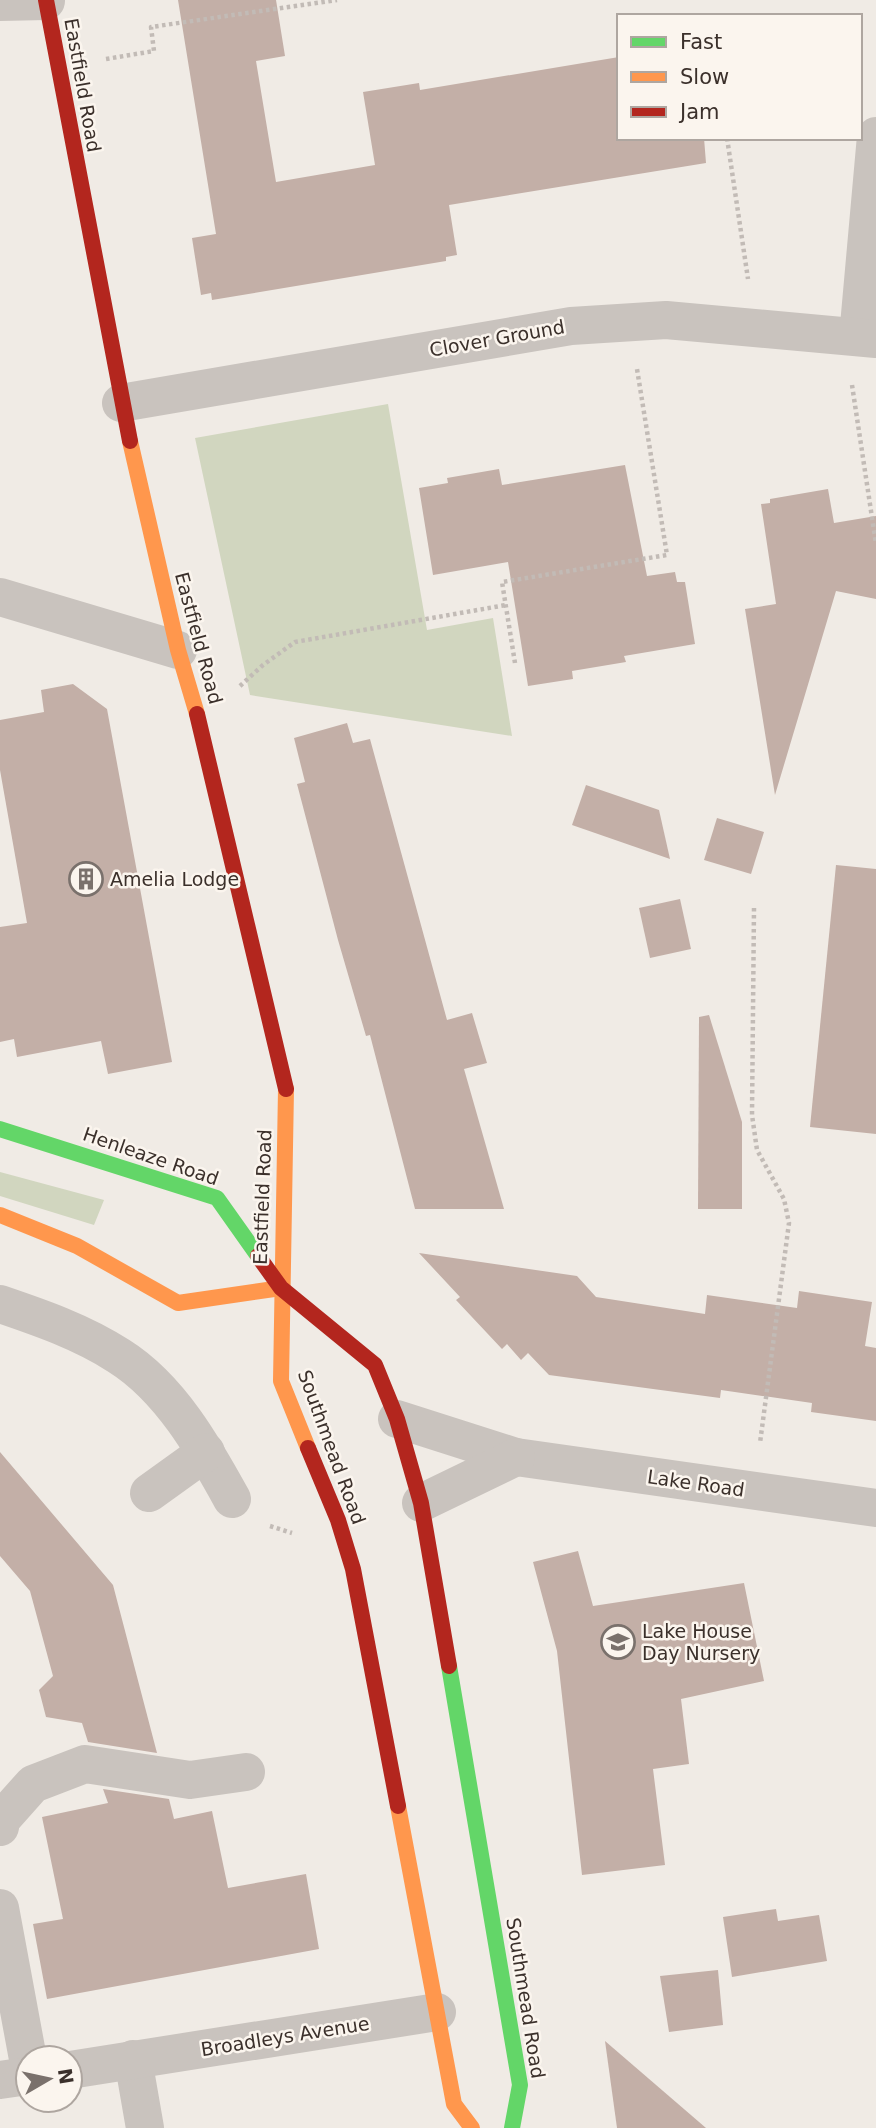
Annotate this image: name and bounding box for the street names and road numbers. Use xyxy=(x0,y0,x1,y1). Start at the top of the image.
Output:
street label: Eastfield Road xyxy=(60,16,106,154)
street label: Clover Ground xyxy=(428,315,566,361)
street label: Eastfield Road xyxy=(171,570,227,706)
street label: Henleaze Road xyxy=(80,1122,222,1190)
street label: Eastfield Road xyxy=(249,1129,275,1265)
street label: Southmead Road xyxy=(294,1367,370,1527)
street label: Lake Road xyxy=(646,1465,746,1501)
street label: Southmead Road xyxy=(502,1916,550,2080)
street label: Broadleys Avenue xyxy=(199,2012,371,2060)

